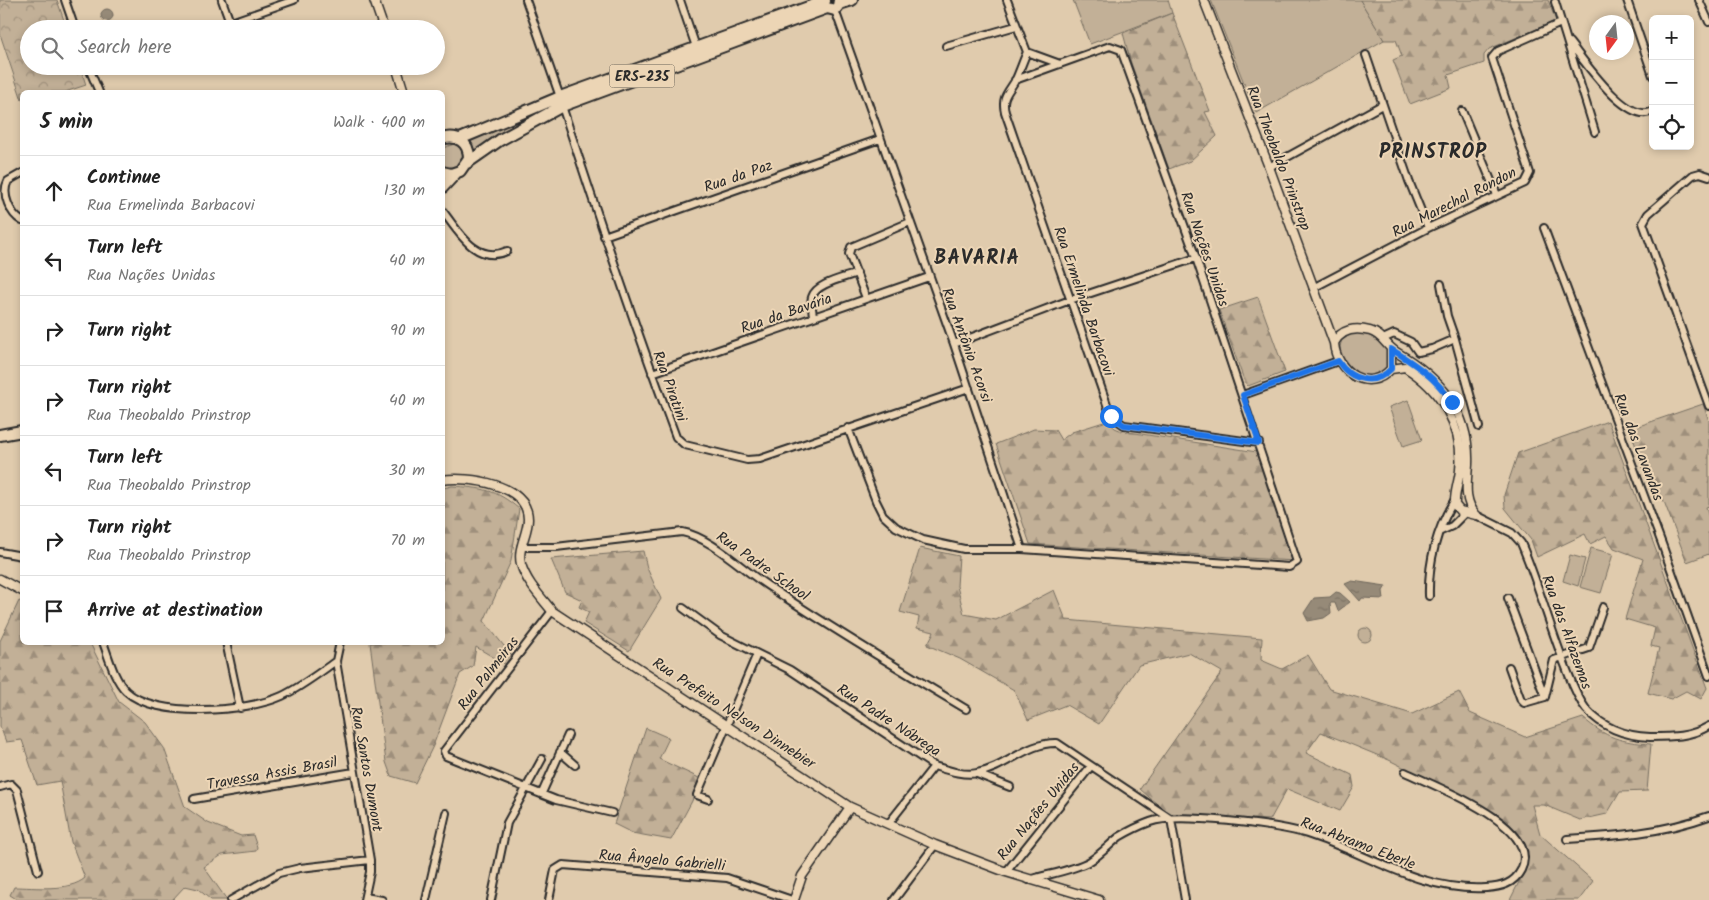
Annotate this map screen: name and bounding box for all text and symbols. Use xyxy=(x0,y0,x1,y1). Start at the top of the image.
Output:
north arrow xyxy=(1589,15,1634,60)
map controls xyxy=(1649,15,1694,150)
button: + xyxy=(1649,15,1694,60)
search box xyxy=(20,20,445,75)
text: Search here xyxy=(78,33,172,63)
icon: search xyxy=(38,34,66,62)
button: − xyxy=(1649,60,1694,105)
road number: ERS-235 xyxy=(610,64,674,88)
street label: Rua Theobaldo Prinstrop xyxy=(1239,82,1317,234)
button: locate xyxy=(1649,105,1694,150)
text: 5 min xyxy=(40,106,93,139)
text: Walk · 400 m xyxy=(333,110,425,135)
district label: PRINSTROP xyxy=(1379,137,1487,169)
street label: Rua da Paz xyxy=(701,154,776,200)
street label: Rua Marechal Rondon xyxy=(1388,161,1521,245)
text: Continue xyxy=(87,163,160,193)
icon: ahead xyxy=(40,177,68,205)
text: 130 m xyxy=(384,178,425,203)
street label: Rua Nações Unidas xyxy=(1173,189,1235,311)
text: Rua Ermelinda Barbacovi xyxy=(87,193,255,218)
street label: Rua Ermelinda Barbacovi xyxy=(1046,223,1120,381)
text: Turn left xyxy=(87,233,162,263)
district label: BAVARIA xyxy=(934,243,1020,275)
icon: left xyxy=(40,247,68,275)
text: 40 m xyxy=(389,248,425,273)
text: Rua Nações Unidas xyxy=(87,263,215,288)
street label: Rua Antônio Acorsi xyxy=(934,285,998,407)
street label: Rua da Bavária xyxy=(737,287,835,341)
text: Turn right xyxy=(87,316,172,346)
icon: right xyxy=(40,317,68,345)
text: 90 m xyxy=(390,318,425,343)
street label: Rua Piratini xyxy=(645,348,693,426)
text: Turn right xyxy=(87,373,172,403)
icon: right xyxy=(40,387,68,415)
text: 40 m xyxy=(389,388,425,413)
street label: Rua das Lavandas xyxy=(1607,390,1670,505)
route end xyxy=(1441,391,1464,414)
text: Rua Theobaldo Prinstrop xyxy=(87,403,251,428)
route start xyxy=(1100,405,1123,428)
text: Turn left xyxy=(87,443,162,473)
icon: left xyxy=(40,457,68,485)
text: 30 m xyxy=(389,458,425,483)
text: Rua Theobaldo Prinstrop xyxy=(87,473,251,498)
text: Turn right xyxy=(87,513,172,543)
street label: Rua Padre School xyxy=(711,526,814,608)
icon: right xyxy=(40,527,68,555)
text: 70 m xyxy=(390,528,425,553)
text: Rua Theobaldo Prinstrop xyxy=(87,543,251,568)
street label: Rua das Alfazemas xyxy=(1534,572,1598,693)
text: Arrive at destination xyxy=(87,596,263,626)
icon: arrive xyxy=(40,597,68,625)
street label: Rua Palmeiras xyxy=(452,631,526,716)
street label: Rua Prefeito Nelson Dinnebier xyxy=(647,652,821,776)
street label: Rua Padre Nóbrega xyxy=(832,678,945,764)
street label: Rua Santos Dumont xyxy=(343,705,389,834)
street label: Travessa Assis Brasil xyxy=(205,751,340,797)
street label: Rua Nações Unidas xyxy=(992,757,1086,866)
street label: Rua Abramo Eberle xyxy=(1297,811,1419,877)
street label: Rua Ângelo Gabrielli xyxy=(598,844,728,879)

